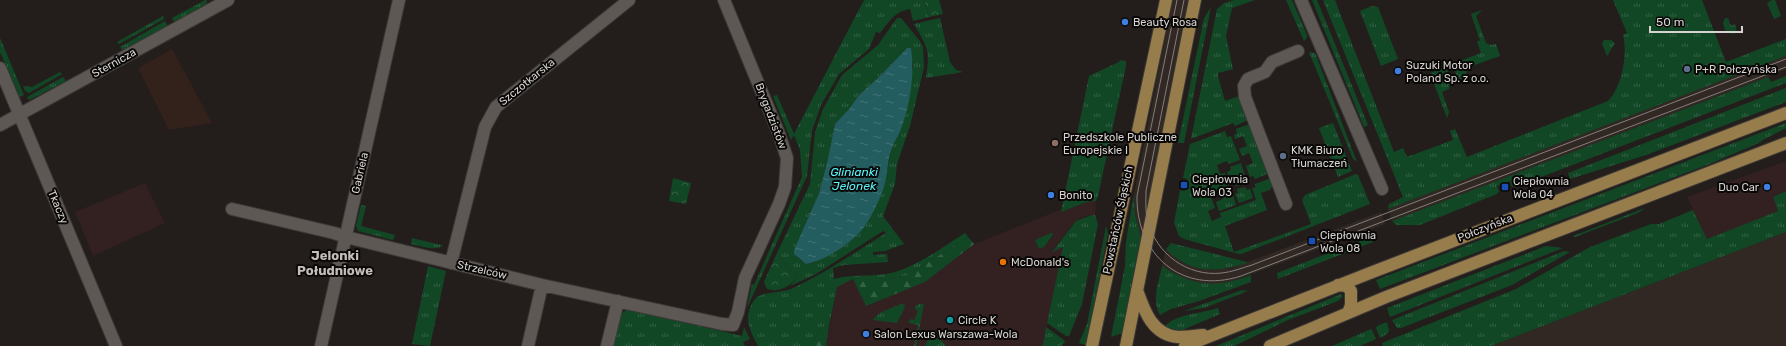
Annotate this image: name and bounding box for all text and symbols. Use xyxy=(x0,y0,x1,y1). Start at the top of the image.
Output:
scale bar xyxy=(1650,8,1742,34)
text: 50 m xyxy=(1656,15,1684,29)
place label: Beauty Rosa xyxy=(1133,16,1197,29)
marker: Beauty Rosa xyxy=(1120,17,1130,27)
street label: Sternicza xyxy=(90,46,138,80)
street label: Szczotkarska xyxy=(497,56,557,108)
place label: Suzuki Motor Poland Sp. z o.o. xyxy=(1406,59,1489,85)
place label: P+R Połczyńska xyxy=(1695,63,1777,76)
marker: P+R Połczyńska xyxy=(1682,64,1692,74)
marker: Suzuki Motor Poland Sp. z o.o. xyxy=(1393,66,1403,76)
street label: Brygadzistów xyxy=(752,81,790,151)
place label: Przedszkole Publiczne Europejskie I xyxy=(1063,131,1177,157)
marker: Przedszkole Publiczne Europejskie I xyxy=(1050,138,1060,148)
place label: KMK Biuro Tłumaczeń xyxy=(1291,144,1347,170)
street label: Gabriela xyxy=(349,151,371,195)
marker: KMK Biuro Tłumaczeń xyxy=(1278,151,1288,161)
water label: Glinianki Jelonek xyxy=(830,165,879,193)
street label: Powstańców Śląskich xyxy=(1100,165,1136,275)
place label: Ciepłownia Wola 03 xyxy=(1192,173,1248,199)
place label: Ciepłownia Wola 04 xyxy=(1513,175,1569,201)
marker: Ciepłownia Wola 03 xyxy=(1179,180,1189,190)
place label: Duo Car xyxy=(1718,181,1760,194)
marker: Ciepłownia Wola 04 xyxy=(1500,182,1510,192)
marker: Duo Car xyxy=(1762,182,1772,192)
street label: Tkaczy xyxy=(45,188,71,226)
place label: Bonito xyxy=(1059,189,1093,202)
marker: Bonito xyxy=(1046,190,1056,200)
street label: Połczyńska xyxy=(1456,212,1514,244)
place label: Ciepłownia Wola 08 xyxy=(1320,229,1376,255)
marker: Ciepłownia Wola 08 xyxy=(1307,236,1317,246)
district label: Jelonki Południowe xyxy=(297,248,373,278)
place label: McDonald's xyxy=(1011,256,1070,269)
marker: McDonald's xyxy=(998,257,1008,267)
street label: Strzelców xyxy=(456,258,508,282)
place label: Circle K xyxy=(958,314,997,327)
marker: Circle K xyxy=(945,315,955,325)
place label: Salon Lexus Warszawa-Wola xyxy=(874,328,1018,341)
marker: Salon Lexus Warszawa-Wola xyxy=(861,329,871,339)

